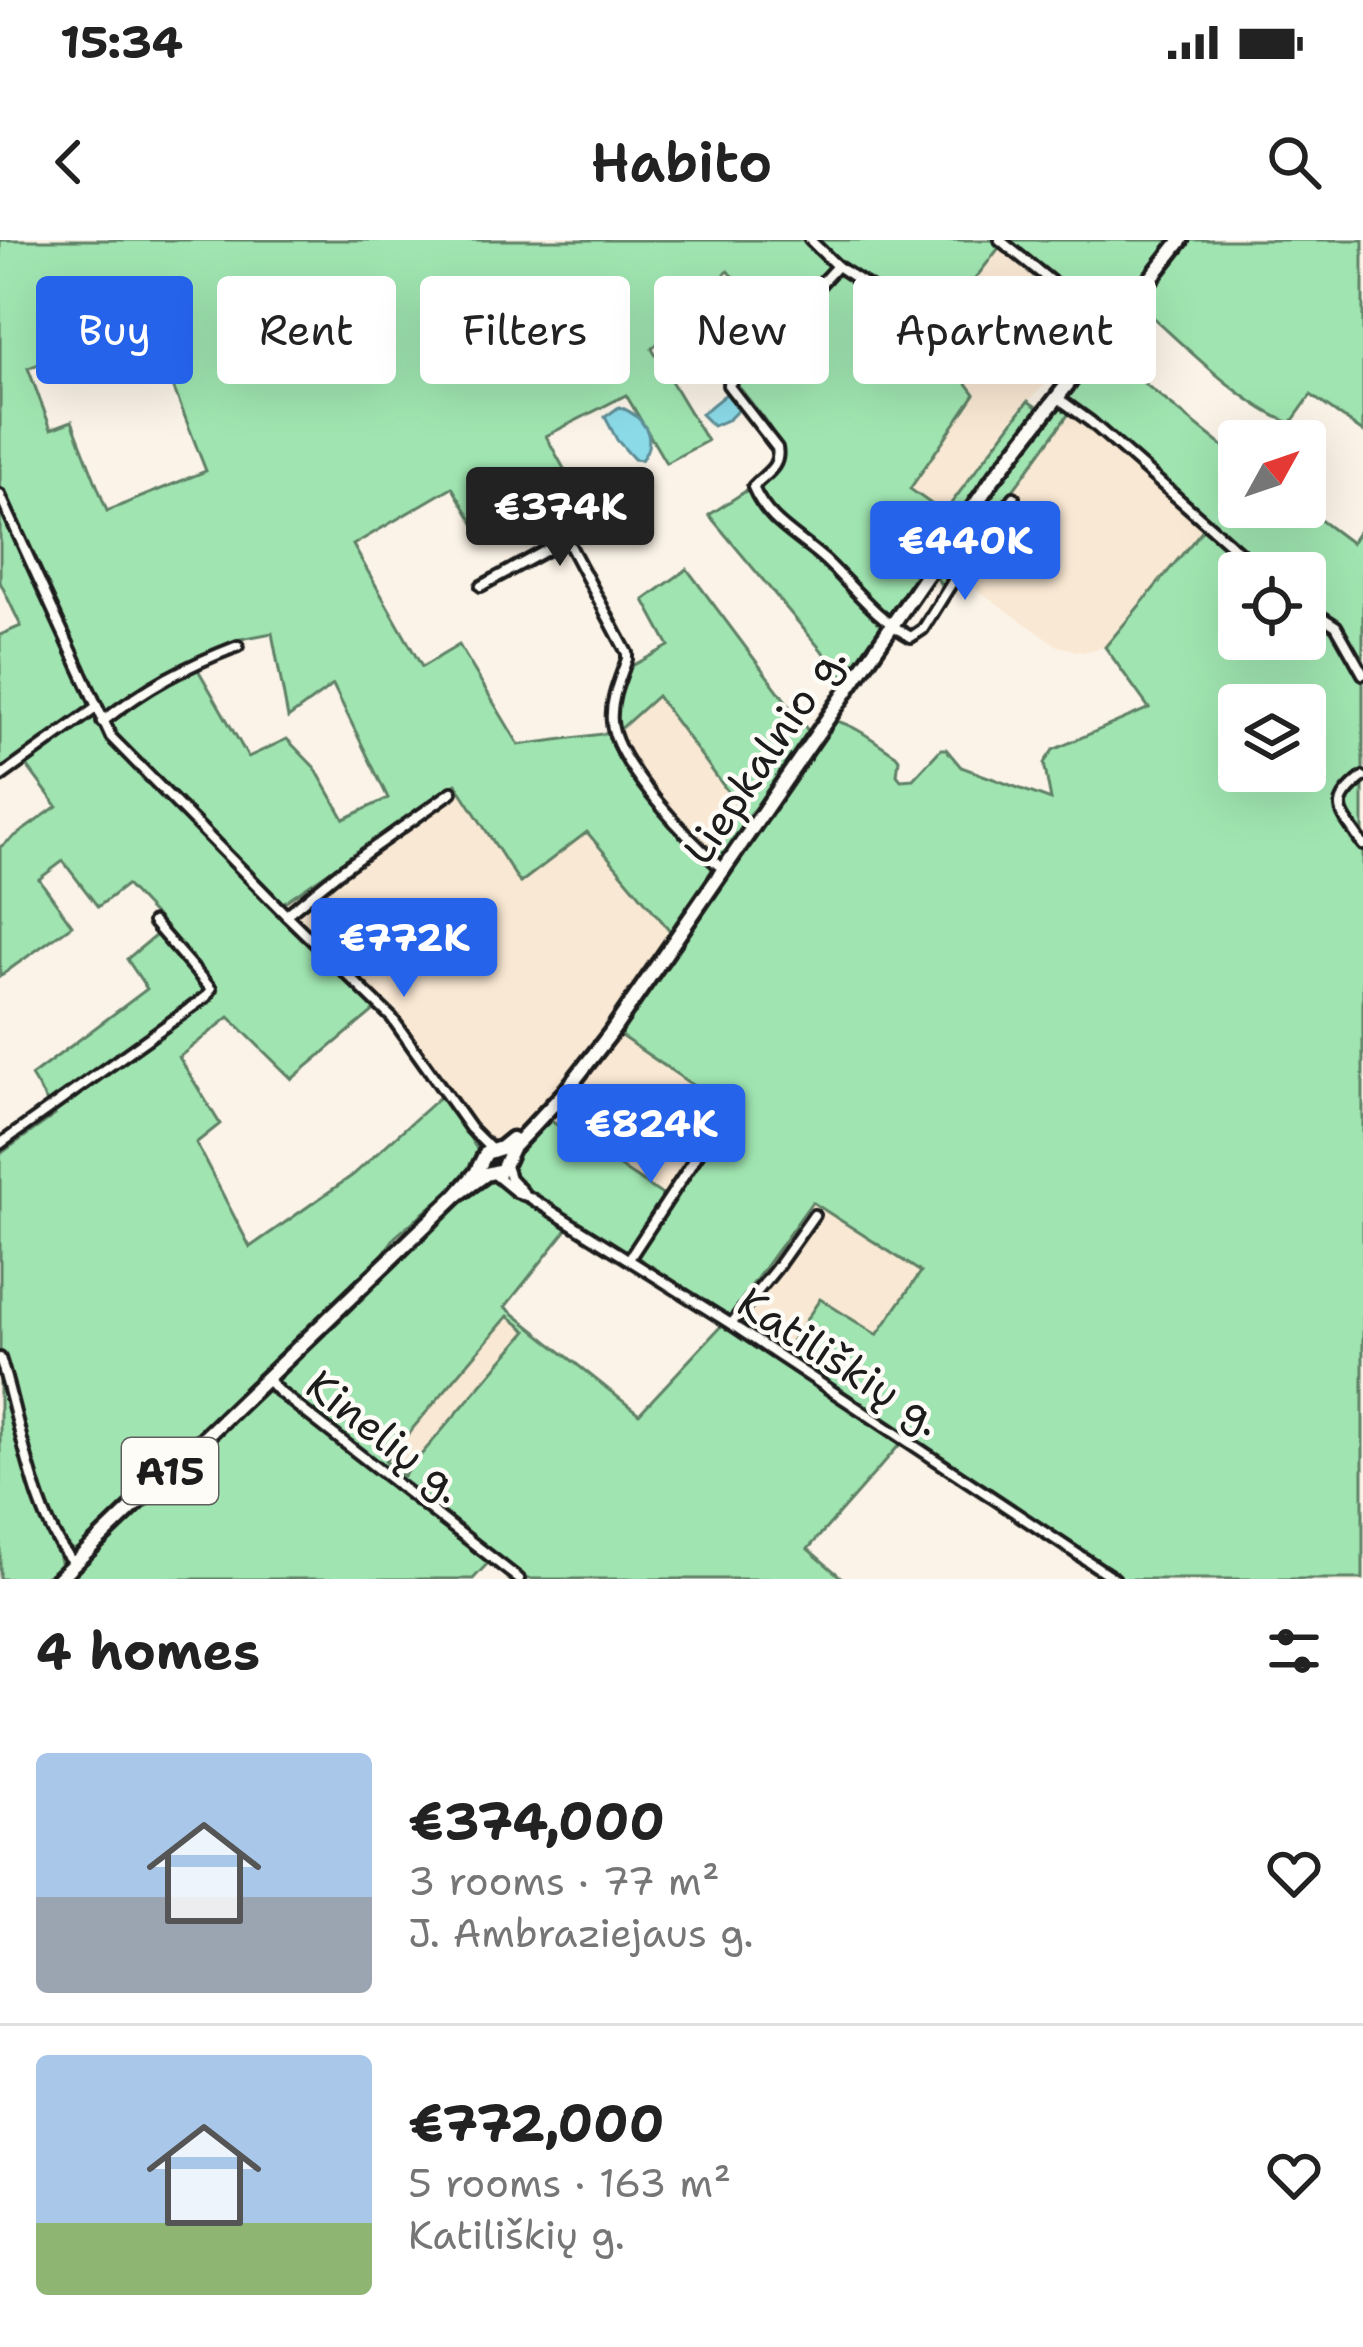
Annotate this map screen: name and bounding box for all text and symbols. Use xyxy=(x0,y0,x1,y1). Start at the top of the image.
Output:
text: 15:34 xyxy=(60,12,183,72)
text: Habito xyxy=(591,126,772,198)
icon: back xyxy=(36,129,102,195)
icon: search xyxy=(1261,129,1327,195)
chip: Buy xyxy=(36,276,193,384)
chip: Rent xyxy=(217,276,396,384)
chip: Filters xyxy=(420,276,630,384)
chip: New xyxy=(654,276,829,384)
chip: Apartment xyxy=(853,276,1156,384)
north arrow xyxy=(1218,420,1326,528)
map controls xyxy=(1218,420,1326,792)
pin: €374K xyxy=(476,467,644,569)
text: €374K xyxy=(493,480,627,532)
pin: €440K xyxy=(881,501,1049,603)
text: €440K xyxy=(897,514,1033,566)
button: locate xyxy=(1218,552,1326,660)
street label: Liepkalnio g. xyxy=(670,633,858,875)
button: layers xyxy=(1218,684,1326,792)
pin: €772K xyxy=(320,898,488,1000)
text: €772K xyxy=(338,911,470,963)
pin: €824K xyxy=(567,1084,735,1186)
text: €824K xyxy=(584,1097,718,1149)
street label: Katiliškių g. xyxy=(727,1274,953,1448)
street label: Kinelių g. xyxy=(295,1357,475,1515)
road number: A15 xyxy=(122,1438,218,1504)
text: 4 homes xyxy=(36,1617,260,1685)
icon: filters xyxy=(1261,1618,1327,1684)
text: €374,000 xyxy=(408,1787,665,1855)
icon: home xyxy=(132,1801,276,1945)
icon: heart xyxy=(1261,1840,1327,1906)
text: 3 rooms · 77 m² xyxy=(408,1855,720,1907)
text: J. Ambraziejaus g. xyxy=(408,1907,754,1959)
text: €772,000 xyxy=(408,2089,664,2157)
icon: home xyxy=(132,2103,276,2247)
icon: heart xyxy=(1261,2142,1327,2208)
text: 5 rooms · 163 m² xyxy=(408,2157,731,2209)
text: Katiliškių g. xyxy=(408,2209,625,2261)

